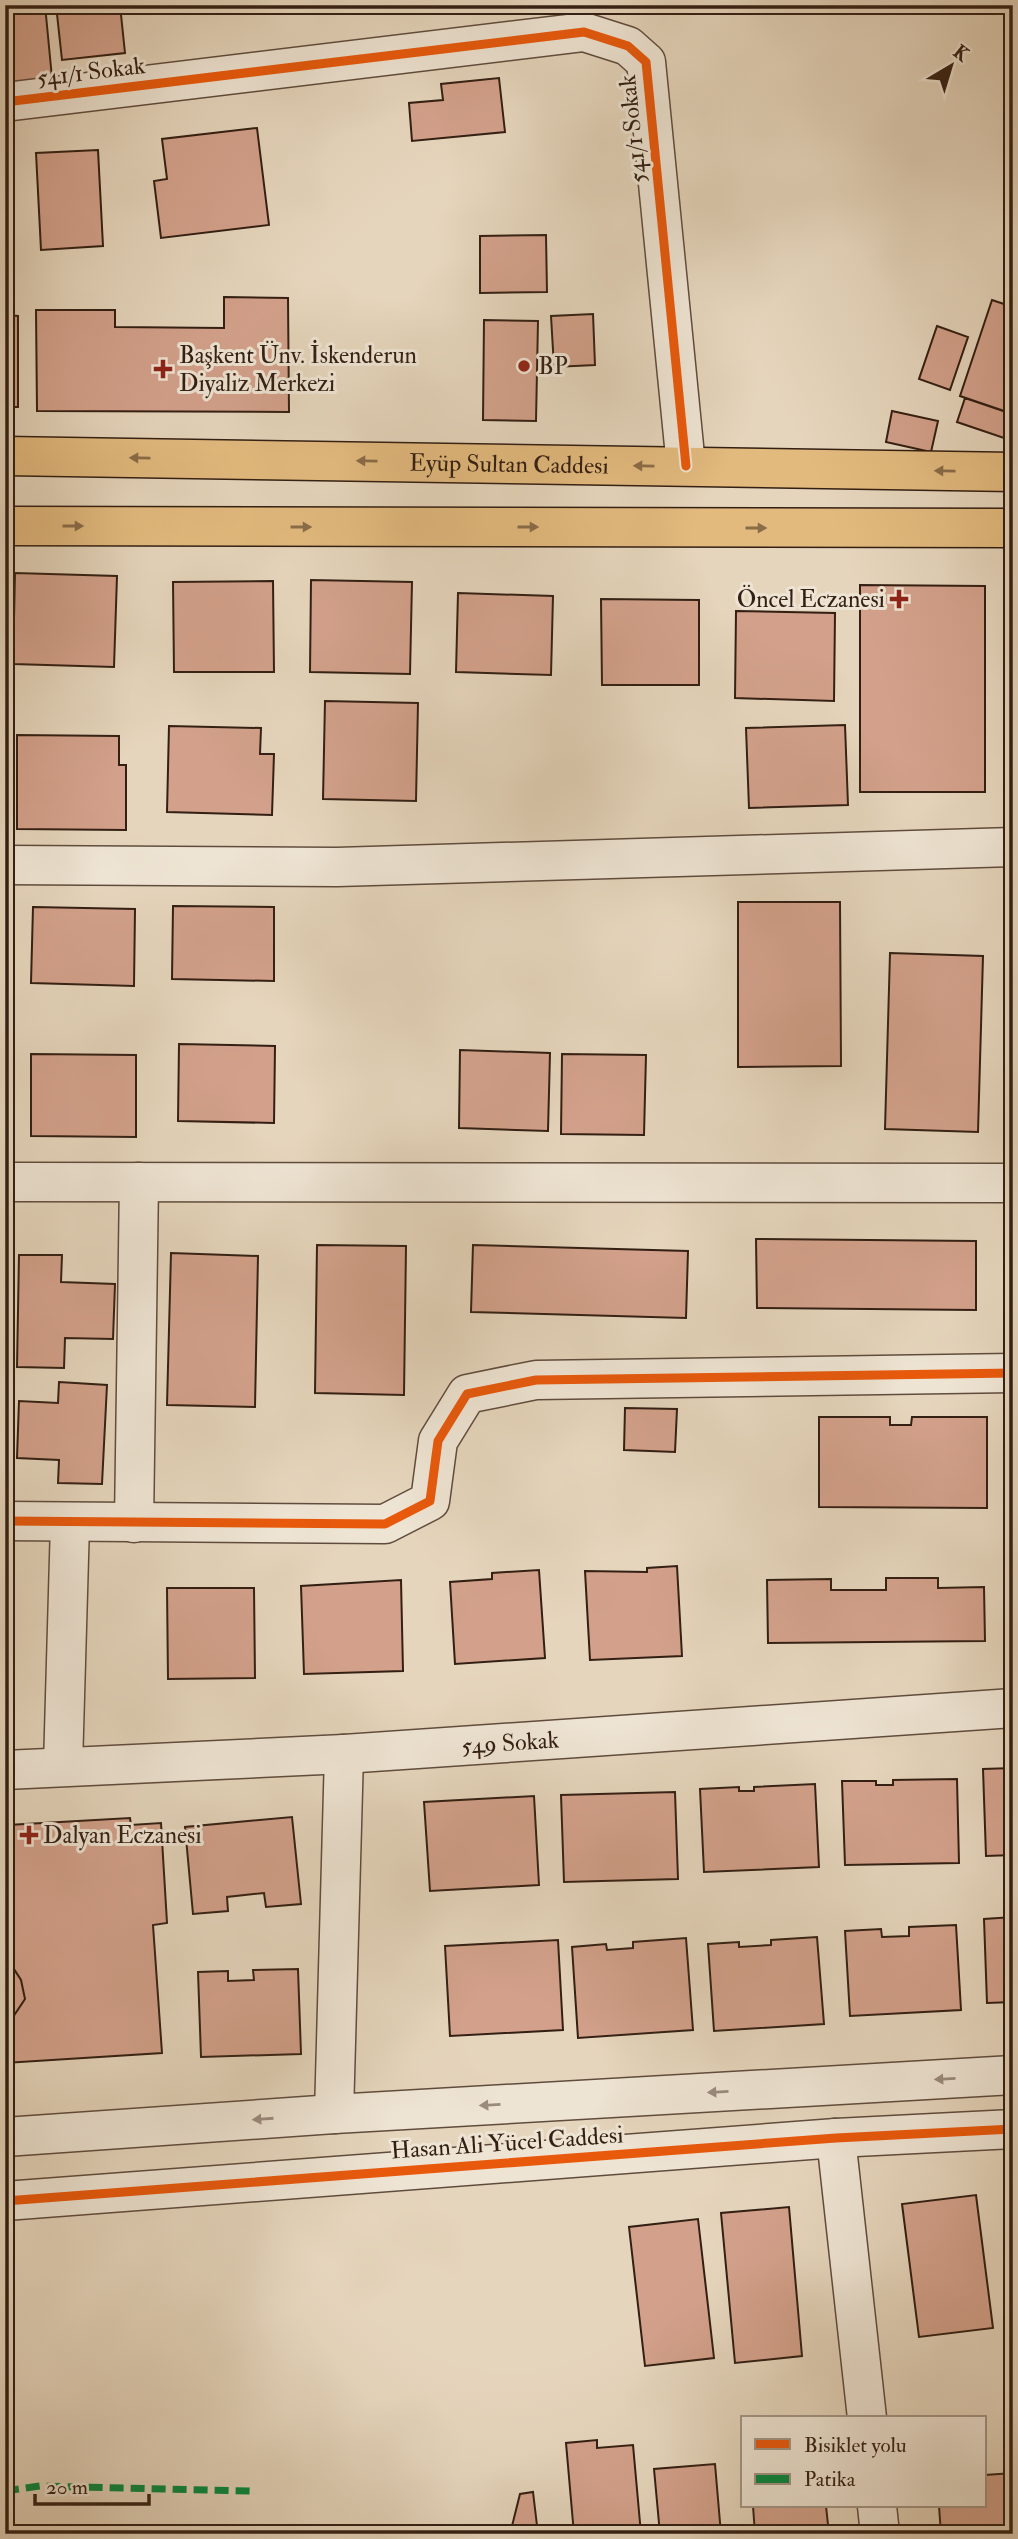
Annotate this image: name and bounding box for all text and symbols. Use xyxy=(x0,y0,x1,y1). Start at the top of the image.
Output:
north arrow xyxy=(916,32,986,102)
text: K xyxy=(948,40,974,67)
street label: 541/1 Sokak xyxy=(35,50,147,94)
street label: 541/1 Sokak xyxy=(612,73,654,185)
place label: Başkent Ünv. İskenderun Diyaliz Merkezi xyxy=(179,339,417,399)
place label: BP xyxy=(538,351,568,382)
marker: BP xyxy=(516,358,532,374)
marker: Başkent Ünv. İskenderun Diyaliz Merkezi xyxy=(153,359,173,379)
street label: Eyüp Sultan Caddesi xyxy=(409,447,609,481)
one-way arrow xyxy=(128,452,150,464)
one-way arrow xyxy=(356,455,378,467)
one-way arrow xyxy=(632,460,654,471)
one-way arrow xyxy=(933,465,955,477)
one-way arrow xyxy=(63,520,85,532)
one-way arrow xyxy=(290,521,312,533)
one-way arrow xyxy=(518,521,540,533)
one-way arrow xyxy=(745,522,767,534)
place label: Öncel Eczanesi xyxy=(737,584,885,615)
marker: Öncel Eczanesi xyxy=(891,591,907,607)
street label: 549 Sokak xyxy=(460,1724,561,1761)
place label: Dalyan Eczanesi xyxy=(43,1820,202,1851)
marker: Dalyan Eczanesi xyxy=(21,1827,37,1843)
one-way arrow xyxy=(933,2074,955,2085)
one-way arrow xyxy=(706,2087,728,2098)
one-way arrow xyxy=(479,2100,501,2111)
one-way arrow xyxy=(252,2114,274,2125)
street label: Hasan Ali Yücel Caddesi xyxy=(390,2119,624,2167)
legend xyxy=(741,2416,986,2508)
text: Bisiklet yolu xyxy=(804,2432,907,2459)
scale bar xyxy=(35,2462,149,2506)
text: Patika xyxy=(804,2466,856,2493)
text: 20 m xyxy=(46,2474,88,2501)

